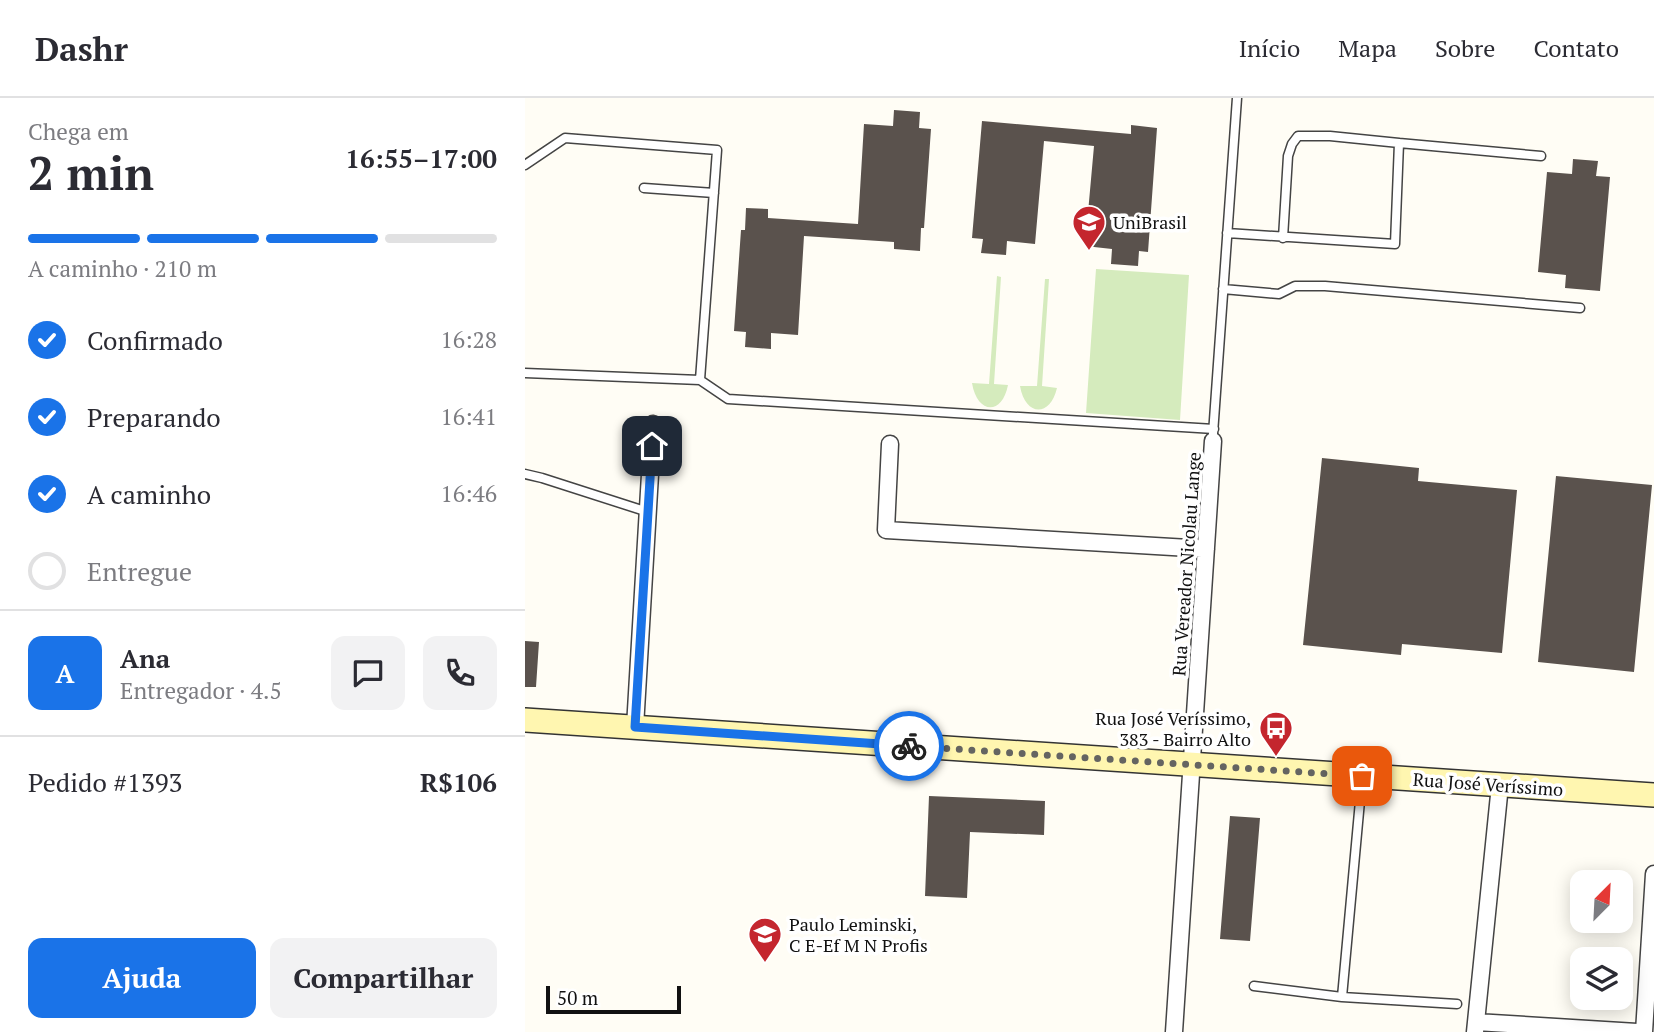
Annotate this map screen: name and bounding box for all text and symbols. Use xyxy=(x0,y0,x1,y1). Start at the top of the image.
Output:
text: Dashr xyxy=(35,27,128,70)
text: Início xyxy=(1239,32,1300,64)
text: Mapa xyxy=(1338,32,1397,64)
text: Sobre xyxy=(1435,32,1495,64)
text: Contato xyxy=(1533,32,1619,64)
text: Chega em xyxy=(28,116,129,147)
text: 16:55–17:00 xyxy=(345,141,497,175)
text: 2 min xyxy=(28,142,154,203)
school or university icon: UniBrasil xyxy=(1070,203,1108,252)
place label: UniBrasil xyxy=(1113,210,1187,234)
text: A caminho · 210 m xyxy=(28,253,217,284)
icon: check xyxy=(28,321,66,359)
text: Confirmado xyxy=(87,323,223,357)
text: 16:28 xyxy=(440,324,497,355)
icon: check xyxy=(28,398,66,436)
text: Preparando xyxy=(87,400,221,434)
text: 16:41 xyxy=(440,401,497,432)
pin xyxy=(622,416,682,476)
icon: home xyxy=(633,427,671,465)
street label: Rua Vereador Nicolau Lange xyxy=(1166,451,1206,677)
icon: check xyxy=(28,475,66,513)
text: A caminho xyxy=(87,477,211,511)
text: 16:46 xyxy=(440,478,497,509)
text: Entregue xyxy=(87,554,192,588)
button: chat xyxy=(331,636,405,710)
button: phone xyxy=(423,636,497,710)
text: Ana xyxy=(120,641,170,675)
text: A xyxy=(56,656,74,690)
text: Entregador · 4.5 xyxy=(120,675,282,706)
place label: Rua José Veríssimo, 383 - Bairro Alto xyxy=(1095,706,1251,751)
bus stop icon: Rua José Veríssimo, 383 - Bairro Alto xyxy=(1257,709,1295,758)
courier xyxy=(874,711,944,781)
icon: bike xyxy=(890,727,928,765)
pin xyxy=(1332,746,1392,806)
icon: bag xyxy=(1343,757,1381,795)
text: Pedido #1393 xyxy=(28,765,182,799)
text: R$106 xyxy=(420,765,497,799)
street label: Rua José Veríssimo xyxy=(1412,767,1564,801)
north arrow xyxy=(1570,870,1633,933)
map controls xyxy=(1570,870,1633,1010)
place label: Paulo Leminski, C E-Ef M N Profis xyxy=(789,912,928,957)
school or university icon: Paulo Leminski, C E-Ef M N Profis xyxy=(746,915,784,964)
button: Ajuda xyxy=(28,938,256,1018)
button: Compartilhar xyxy=(270,938,497,1018)
button: layers xyxy=(1570,947,1633,1010)
scale bar xyxy=(546,983,681,1015)
text: 50 m xyxy=(557,985,598,1010)

